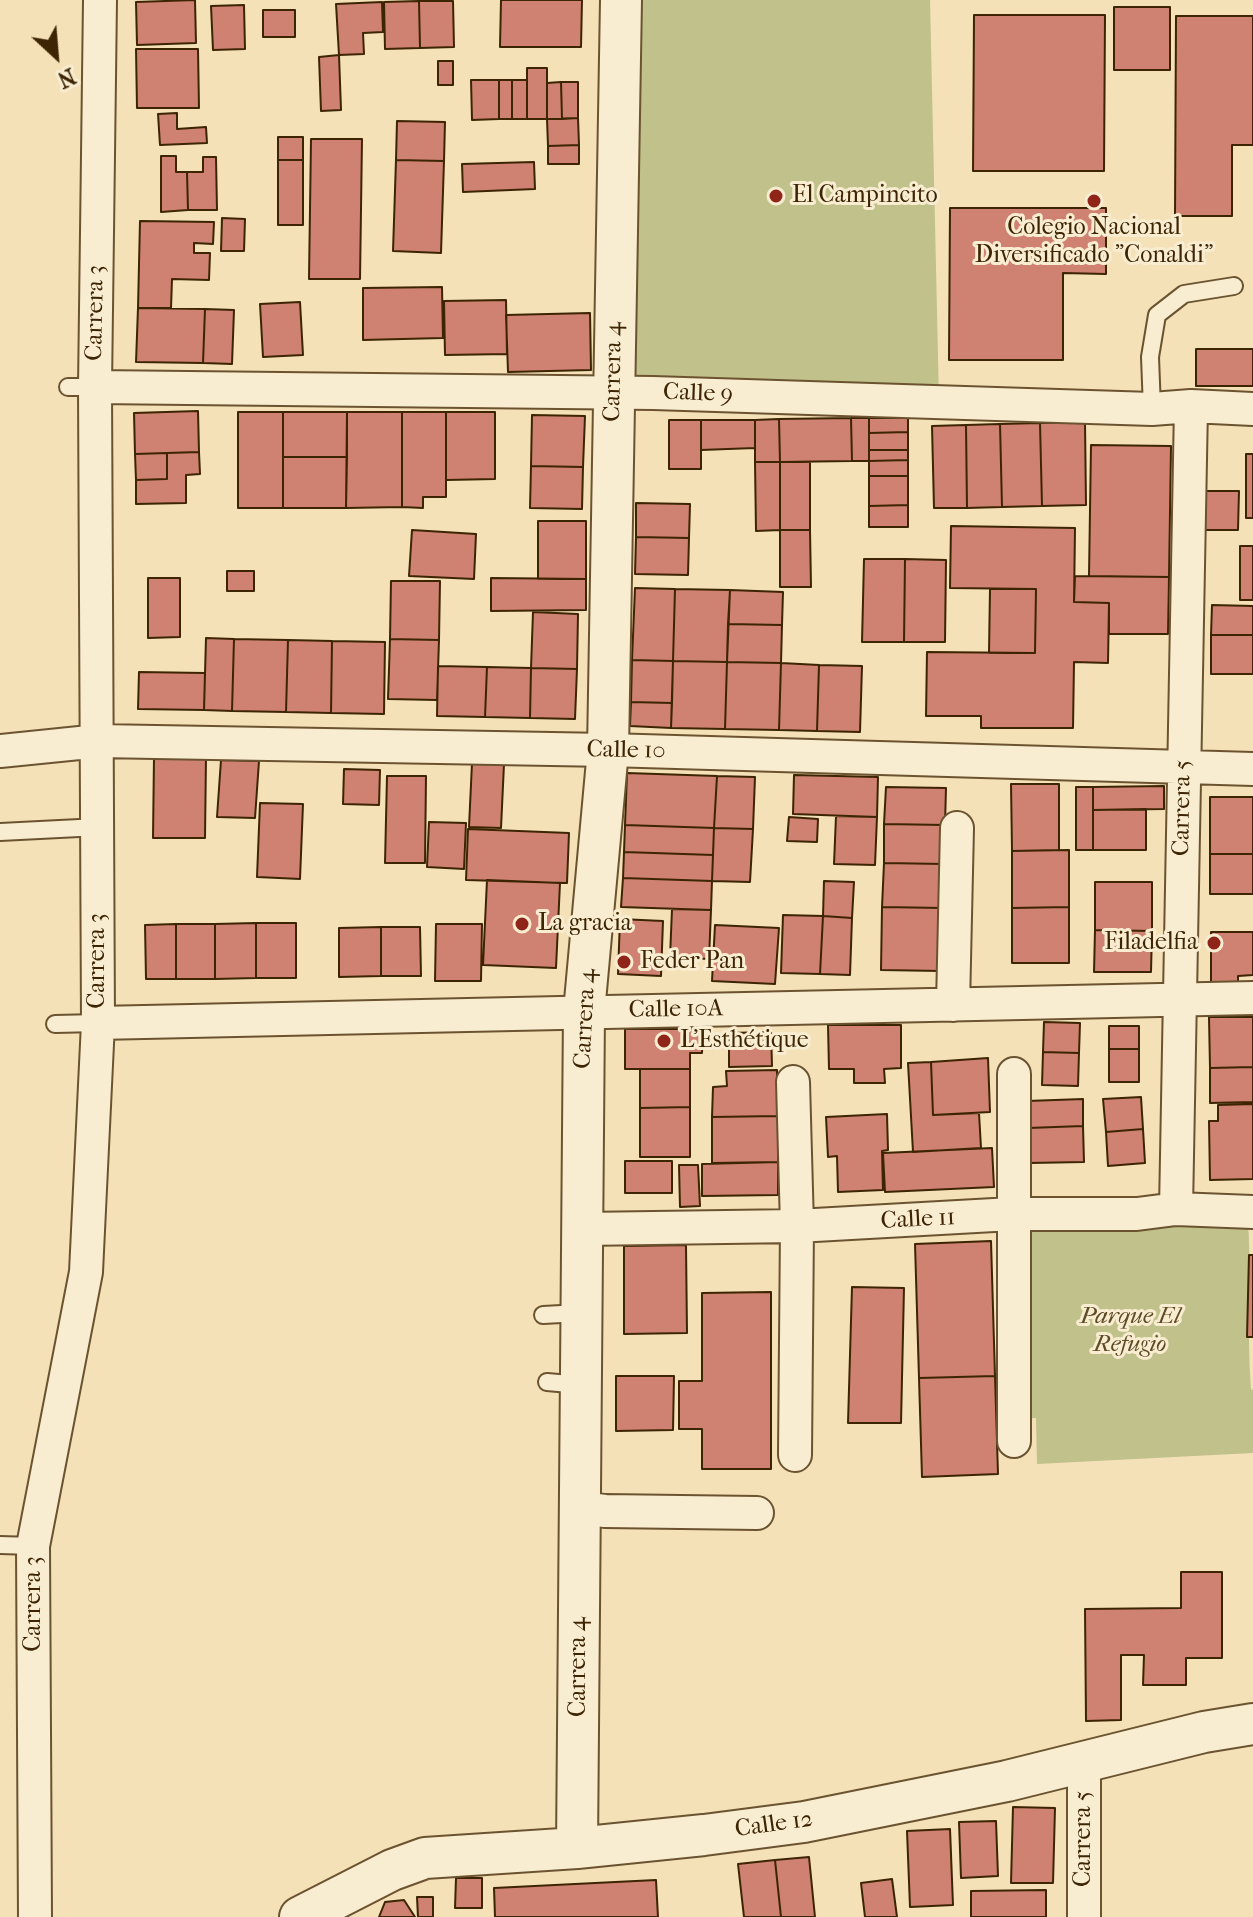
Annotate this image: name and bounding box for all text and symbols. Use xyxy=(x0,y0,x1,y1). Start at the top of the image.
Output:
north arrow xyxy=(16,16,96,96)
text: N xyxy=(53,62,80,93)
place label: El Campincito xyxy=(792,182,938,210)
marker: El Campincito xyxy=(767,187,785,205)
marker: Colegio Nacional Diversificado "Conaldi" xyxy=(1085,192,1103,210)
place label: Colegio Nacional Diversificado "Conaldi" xyxy=(975,214,1213,270)
street label: Carrera 3 xyxy=(81,265,111,361)
street label: Carrera 4 xyxy=(599,322,629,422)
street label: Calle 9 xyxy=(663,378,733,410)
street label: Calle 10 xyxy=(586,736,666,766)
street label: Carrera 5 xyxy=(1168,760,1198,856)
place label: La gracia xyxy=(538,910,632,938)
street label: Carrera 3 xyxy=(84,913,112,1009)
marker: La gracia xyxy=(513,915,531,933)
place label: Filadelfia xyxy=(1104,929,1198,957)
marker: Filadelfia xyxy=(1205,934,1223,952)
place label: Feder Pan xyxy=(640,948,744,976)
marker: Feder Pan xyxy=(615,953,633,971)
street label: Carrera 4 xyxy=(569,968,603,1070)
street label: Calle 10A xyxy=(628,995,724,1025)
place label: L'Esthétique xyxy=(680,1027,809,1055)
marker: L'Esthétique xyxy=(655,1032,673,1050)
street label: Calle 11 xyxy=(880,1204,956,1236)
park label: Parque El Refugio xyxy=(1080,1303,1180,1359)
street label: Carrera 3 xyxy=(20,1556,48,1652)
street label: Carrera 4 xyxy=(565,1617,593,1717)
street label: Carrera 5 xyxy=(1070,1791,1098,1887)
street label: Calle 12 xyxy=(733,1805,815,1845)

